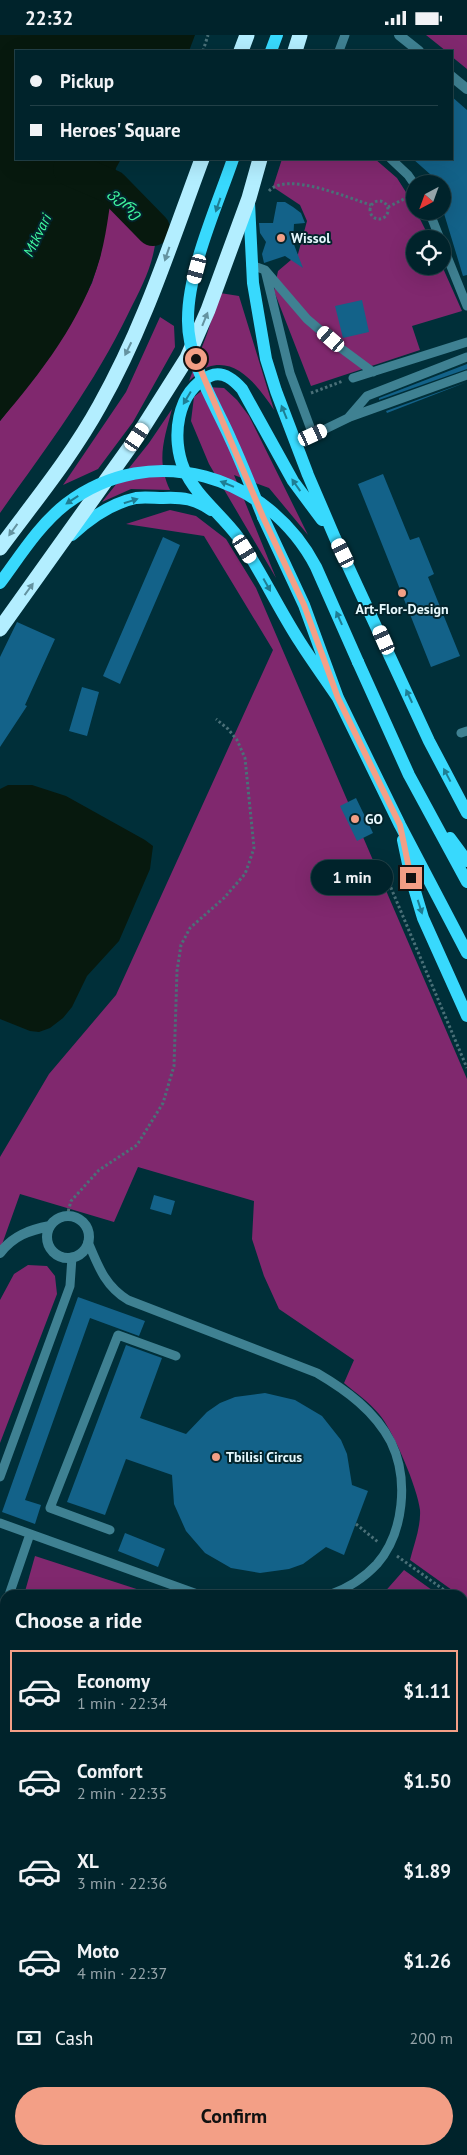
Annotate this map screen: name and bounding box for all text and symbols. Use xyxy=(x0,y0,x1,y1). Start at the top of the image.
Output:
text: 22:32 xyxy=(25,6,73,30)
text: Pickup xyxy=(60,69,114,93)
text: Heroes' Square xyxy=(60,118,181,142)
north arrow xyxy=(406,175,451,220)
map controls xyxy=(406,175,451,275)
water label: ვერე xyxy=(106,183,147,224)
one-way arrow xyxy=(213,198,221,213)
water label: Mtkvari xyxy=(19,210,56,259)
place label: Wissol xyxy=(291,229,331,247)
button: locate xyxy=(406,230,451,275)
marker: Wissol xyxy=(275,232,287,244)
one-way arrow xyxy=(162,246,170,261)
car xyxy=(185,253,208,285)
one-way arrow xyxy=(201,311,209,326)
car xyxy=(314,323,347,355)
one-way arrow xyxy=(124,342,133,357)
route start xyxy=(185,348,207,370)
one-way arrow xyxy=(183,392,192,405)
one-way arrow xyxy=(280,404,288,419)
car xyxy=(122,420,151,454)
car xyxy=(296,422,329,448)
one-way arrow xyxy=(291,478,301,492)
one-way arrow xyxy=(220,480,235,487)
one-way arrow xyxy=(66,495,79,505)
one-way arrow xyxy=(124,496,139,504)
one-way arrow xyxy=(8,523,18,537)
car xyxy=(230,532,259,566)
car xyxy=(329,536,356,570)
one-way arrow xyxy=(263,579,272,592)
one-way arrow xyxy=(24,582,34,596)
marker: Art-Flor-Design xyxy=(396,587,408,599)
place label: Art-Flor-Design xyxy=(355,600,449,618)
one-way arrow xyxy=(334,611,342,625)
car xyxy=(371,623,396,657)
one-way arrow xyxy=(405,689,413,704)
one-way arrow xyxy=(443,768,451,782)
place label: GO xyxy=(365,810,383,828)
marker: GO xyxy=(349,813,361,825)
callout: 1 min xyxy=(311,861,394,895)
text: 1 min xyxy=(332,867,372,887)
route end xyxy=(400,867,422,889)
one-way arrow xyxy=(416,899,424,914)
place label: Tbilisi Circus xyxy=(226,1448,302,1466)
marker: Tbilisi Circus xyxy=(210,1451,222,1463)
text: Choose a ride xyxy=(15,1606,142,1634)
icon: car xyxy=(17,1669,62,1714)
text: Economy xyxy=(77,1669,150,1693)
text: $1.11 xyxy=(403,1679,451,1703)
text: 1 min · 22:34 xyxy=(77,1693,167,1713)
icon: car xyxy=(17,1759,62,1804)
text: Comfort xyxy=(77,1759,143,1783)
text: $1.50 xyxy=(403,1769,451,1793)
text: 2 min · 22:35 xyxy=(77,1783,167,1803)
icon: car xyxy=(17,1849,62,1894)
text: XL xyxy=(77,1849,99,1873)
text: $1.89 xyxy=(403,1859,451,1883)
text: 3 min · 22:36 xyxy=(77,1873,167,1893)
icon: car xyxy=(17,1939,62,1984)
text: Moto xyxy=(77,1939,119,1963)
text: $1.26 xyxy=(403,1949,451,1973)
text: 4 min · 22:37 xyxy=(77,1963,167,1983)
icon: cash xyxy=(15,2024,43,2052)
text: Cash xyxy=(55,2026,93,2050)
text: 200 m xyxy=(410,2028,453,2048)
button: Confirm xyxy=(15,2087,453,2145)

